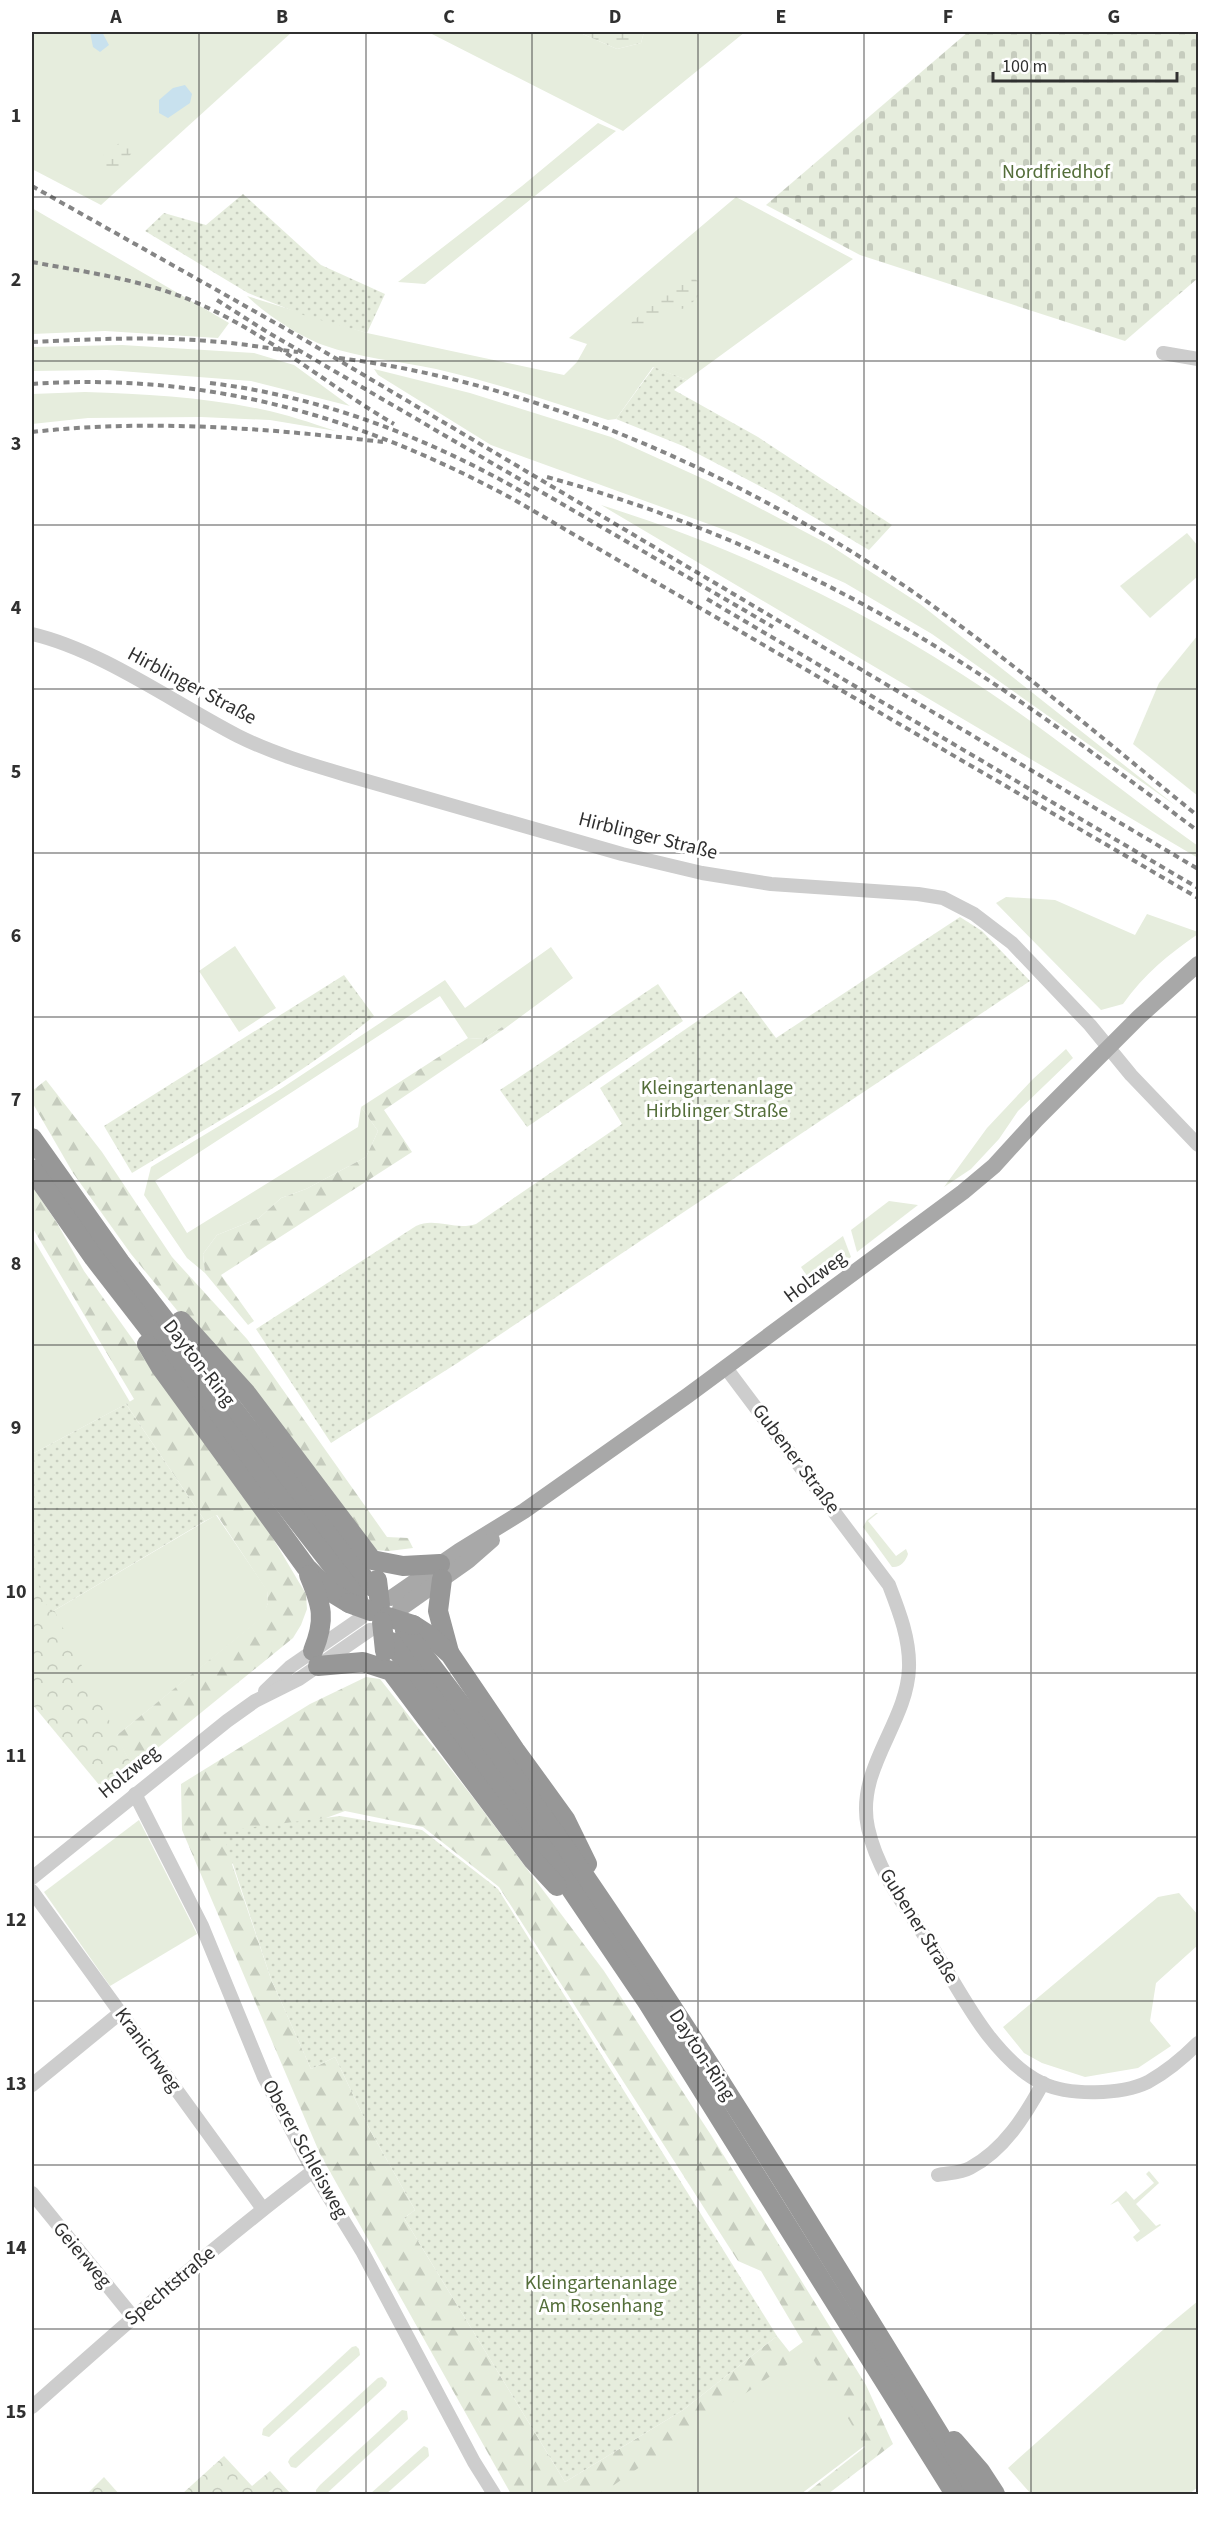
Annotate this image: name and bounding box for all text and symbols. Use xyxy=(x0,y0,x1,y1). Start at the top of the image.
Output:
text: A xyxy=(109,3,122,31)
text: B xyxy=(276,3,288,31)
text: C xyxy=(443,3,455,31)
text: D xyxy=(609,3,621,31)
text: E xyxy=(776,3,786,31)
text: F xyxy=(943,3,953,31)
text: G xyxy=(1108,3,1120,31)
scale bar xyxy=(993,45,1178,83)
text: 100 m xyxy=(1002,54,1047,79)
text: 1 xyxy=(11,102,21,130)
park label: Nordfriedhof xyxy=(1002,158,1111,186)
text: 2 xyxy=(11,266,21,294)
text: 3 xyxy=(11,430,21,458)
text: 4 xyxy=(11,594,22,622)
street label: Hirblinger Straße xyxy=(122,640,262,732)
text: 5 xyxy=(11,758,21,786)
street label: Hirblinger Straße xyxy=(575,805,721,867)
text: 6 xyxy=(11,922,21,950)
park label: Kleingartenanlage Hirblinger Straße xyxy=(641,1074,793,1125)
text: 7 xyxy=(11,1086,21,1114)
street label: Holzweg xyxy=(778,1244,852,1310)
text: 8 xyxy=(11,1250,21,1278)
street label: Dayton-Ring xyxy=(156,1314,242,1412)
street label: Gubener Straße xyxy=(745,1398,847,1520)
text: 9 xyxy=(11,1414,21,1442)
text: 10 xyxy=(5,1578,27,1606)
street label: Holzweg xyxy=(92,1739,166,1805)
text: 11 xyxy=(5,1742,27,1770)
street label: Gubener Straße xyxy=(872,1863,966,1989)
text: 12 xyxy=(5,1906,27,1934)
street label: Kranichweg xyxy=(108,2002,188,2098)
street label: Dayton-Ring xyxy=(662,2004,742,2106)
text: 13 xyxy=(5,2070,27,2098)
street label: Oberer Schleisweg xyxy=(255,2074,355,2224)
street label: Geierweg xyxy=(46,2216,118,2294)
text: 14 xyxy=(5,2234,27,2262)
street label: Spechtstraße xyxy=(118,2240,222,2332)
park label: Kleingartenanlage Am Rosenhang xyxy=(525,2269,677,2320)
text: 15 xyxy=(5,2398,27,2426)

